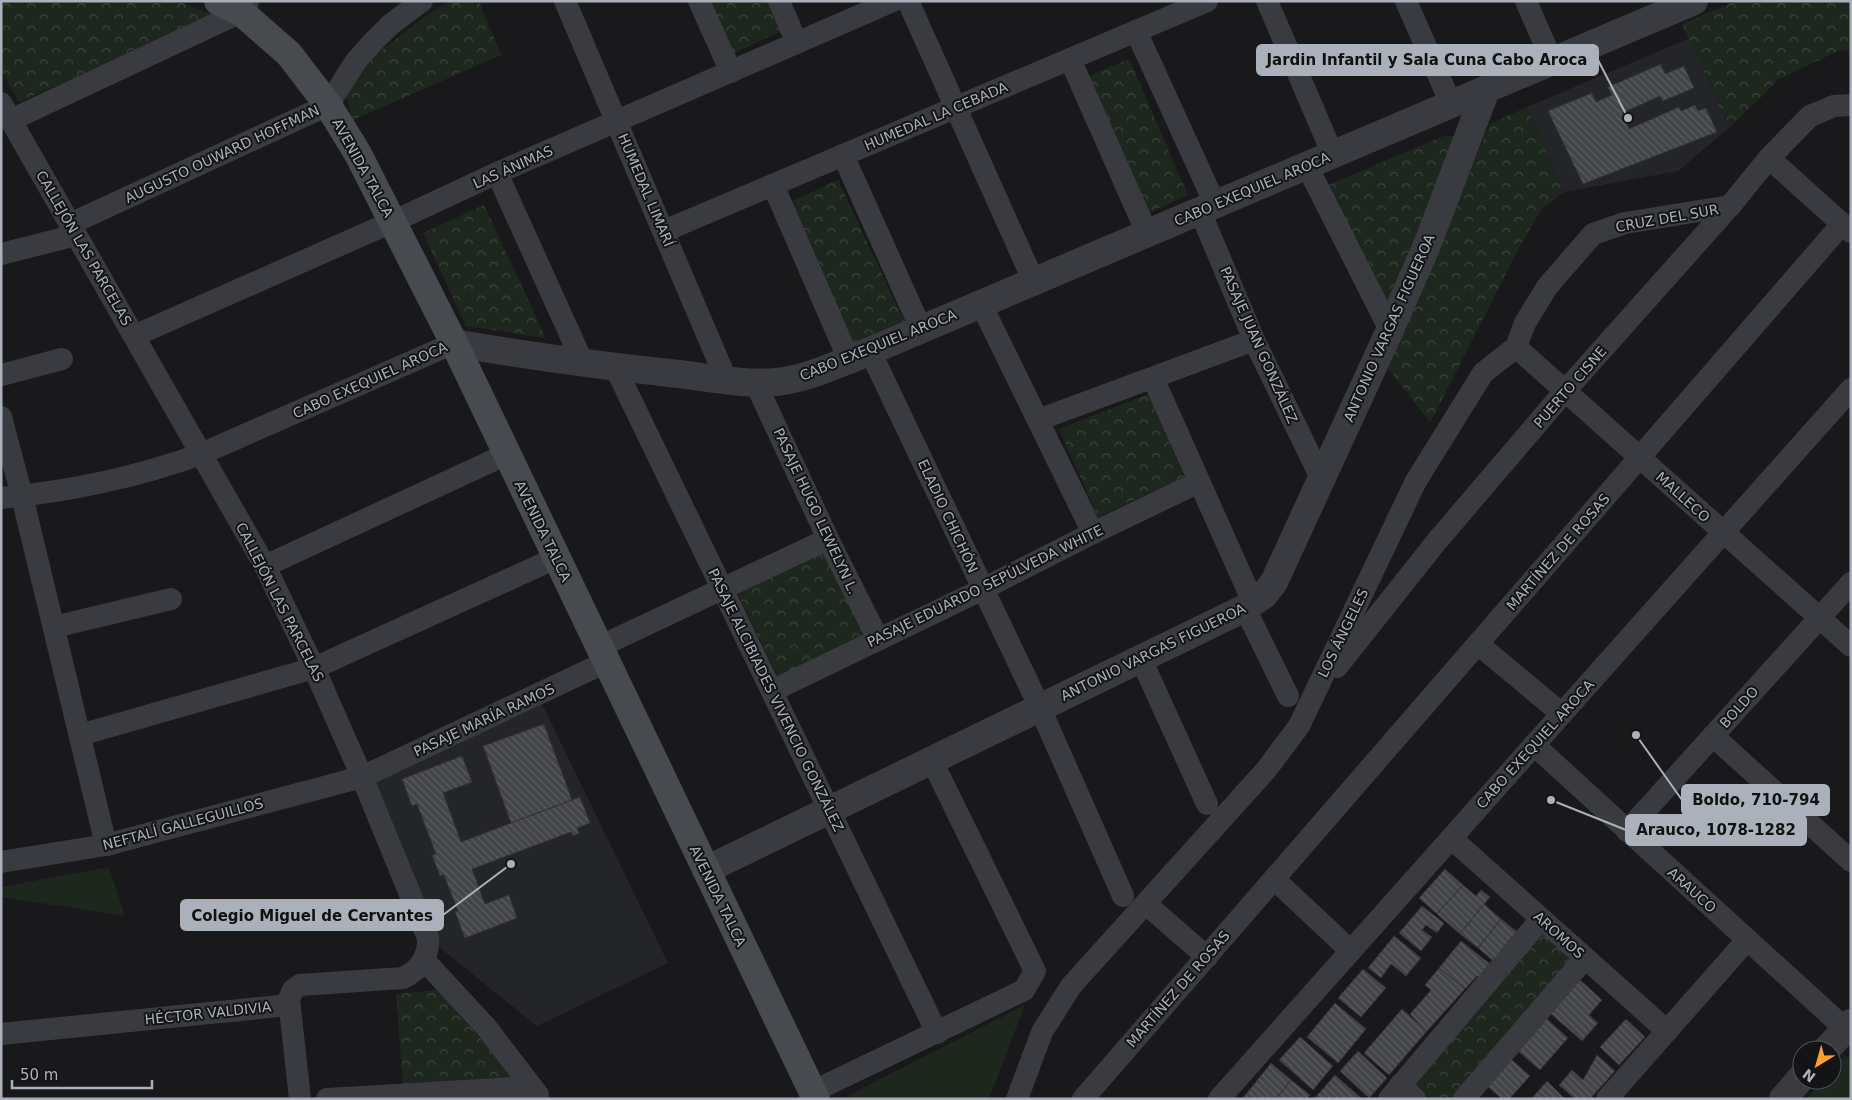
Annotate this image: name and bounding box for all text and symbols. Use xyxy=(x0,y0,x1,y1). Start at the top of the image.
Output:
callout: Jardin Infantil y Sala Cuna Cabo Aroca xyxy=(1257,45,1598,75)
text: Jardin Infantil y Sala Cuna Cabo Aroca xyxy=(1266,51,1587,69)
street label: HUMEDAL LA CEBADA xyxy=(862,78,1010,153)
street label: AUGUSTO OUWARD HOFFMAN xyxy=(122,102,322,206)
street label: AVENIDA TALCA xyxy=(329,116,397,221)
street label: HUMEDAL LIMARÍ xyxy=(615,131,677,249)
street label: LAS ÁNIMAS xyxy=(471,142,556,192)
street label: CABO EXEQUIEL AROCA xyxy=(1172,149,1333,229)
street label: CALLEJÓN LAS PARCELAS xyxy=(33,167,136,328)
street label: CRUZ DEL SUR xyxy=(1614,201,1720,235)
street label: ANTONIO VARGAS FIGUEROA xyxy=(1340,231,1438,424)
street label: PASAJE JUAN GONZÁLEZ xyxy=(1217,264,1301,426)
street label: CABO EXEQUIEL AROCA xyxy=(797,306,959,384)
street label: CABO EXEQUIEL AROCA xyxy=(290,338,450,421)
street label: PUERTO CISNE xyxy=(1530,343,1610,431)
street label: PASAJE HUGO LEWELYN L. xyxy=(770,425,862,597)
street label: ELADIO CHICHÓN xyxy=(915,456,982,575)
street label: MALLECO xyxy=(1653,469,1713,525)
street label: AVENIDA TALCA xyxy=(512,478,575,585)
street label: MARTÍNEZ DE ROSAS xyxy=(1503,491,1613,613)
street label: CALLEJÓN LAS PARCELAS xyxy=(233,519,328,684)
street label: PASAJE EDUARDO SEPÚLVEDA WHITE xyxy=(864,521,1105,650)
street label: PASAJE ALCIBIADES VIVENCIO GONZÁLEZ xyxy=(705,566,847,834)
street label: LOS ÁNGELES xyxy=(1315,586,1371,680)
street label: ANTONIO VARGAS FIGUEROA xyxy=(1058,600,1248,704)
street label: CABO EXEQUIEL AROCA xyxy=(1473,676,1597,812)
street label: PASAJE MARÍA RAMOS xyxy=(411,680,557,760)
street label: BOLDO xyxy=(1716,683,1762,731)
callout: Boldo, 710-794 xyxy=(1682,785,1829,815)
text: Boldo, 710-794 xyxy=(1692,791,1820,809)
street label: NEFTALÍ GALLEGUILLOS xyxy=(101,795,265,853)
callout: Arauco, 1078-1282 xyxy=(1626,815,1806,845)
text: Arauco, 1078-1282 xyxy=(1636,821,1796,839)
street label: AVENIDA TALCA xyxy=(687,843,750,950)
street label: ARAUCO xyxy=(1665,864,1719,916)
callout: Colegio Miguel de Cervantes xyxy=(181,900,443,930)
text: Colegio Miguel de Cervantes xyxy=(191,907,433,925)
street label: AROMOS xyxy=(1530,908,1588,962)
street label: MARTÍNEZ DE ROSAS xyxy=(1123,928,1233,1050)
street label: HÉCTOR VALDIVIA xyxy=(144,998,272,1028)
north arrow xyxy=(1792,1040,1842,1090)
scale bar xyxy=(12,1058,152,1090)
text: N xyxy=(1800,1065,1819,1085)
text: 50 m xyxy=(20,1066,58,1084)

